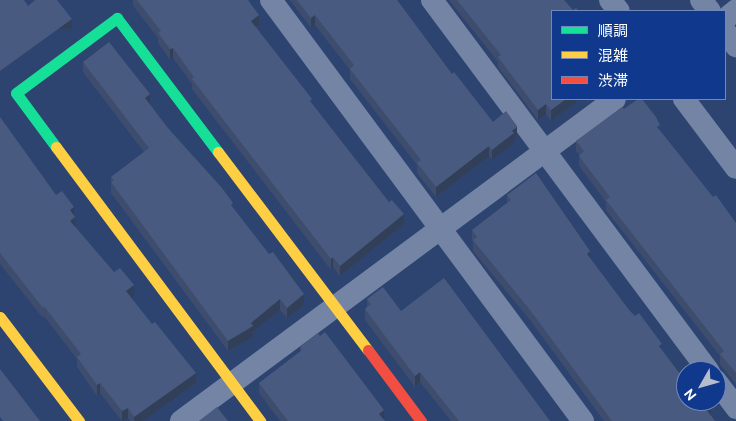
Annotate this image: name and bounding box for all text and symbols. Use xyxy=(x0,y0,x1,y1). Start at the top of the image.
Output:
legend xyxy=(551,10,726,100)
text: 順調 xyxy=(598,22,628,39)
text: 混雑 xyxy=(598,47,628,64)
text: 渋滞 xyxy=(598,72,628,89)
north arrow xyxy=(676,361,726,411)
text: N xyxy=(680,386,699,404)

